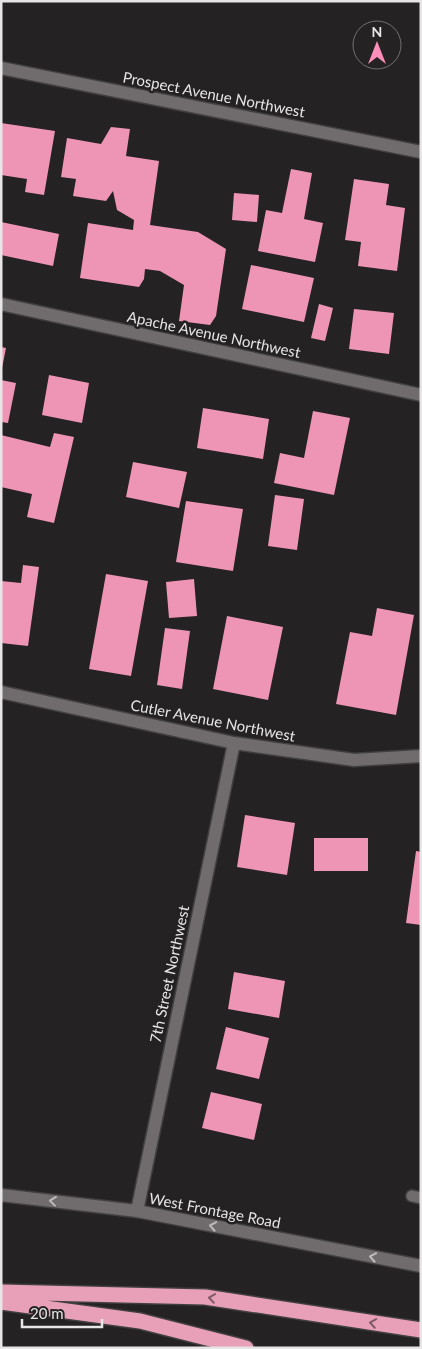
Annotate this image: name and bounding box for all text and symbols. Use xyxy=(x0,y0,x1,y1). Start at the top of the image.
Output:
north arrow xyxy=(352,20,402,70)
text: N xyxy=(372,23,382,40)
street label: Prospect Avenue Northwest xyxy=(121,68,307,121)
street label: Apache Avenue Northwest xyxy=(126,307,303,361)
street label: Cutler Avenue Northwest xyxy=(129,695,298,745)
street label: 7th Street Northwest xyxy=(146,903,192,1044)
street label: West Frontage Road xyxy=(148,1188,282,1232)
one-way arrow xyxy=(49,1196,57,1207)
one-way arrow xyxy=(209,1222,218,1232)
one-way arrow xyxy=(368,1252,377,1263)
one-way arrow xyxy=(208,1293,216,1303)
scale bar xyxy=(22,1296,102,1328)
text: 20 m xyxy=(30,1304,64,1322)
one-way arrow xyxy=(368,1318,377,1328)

